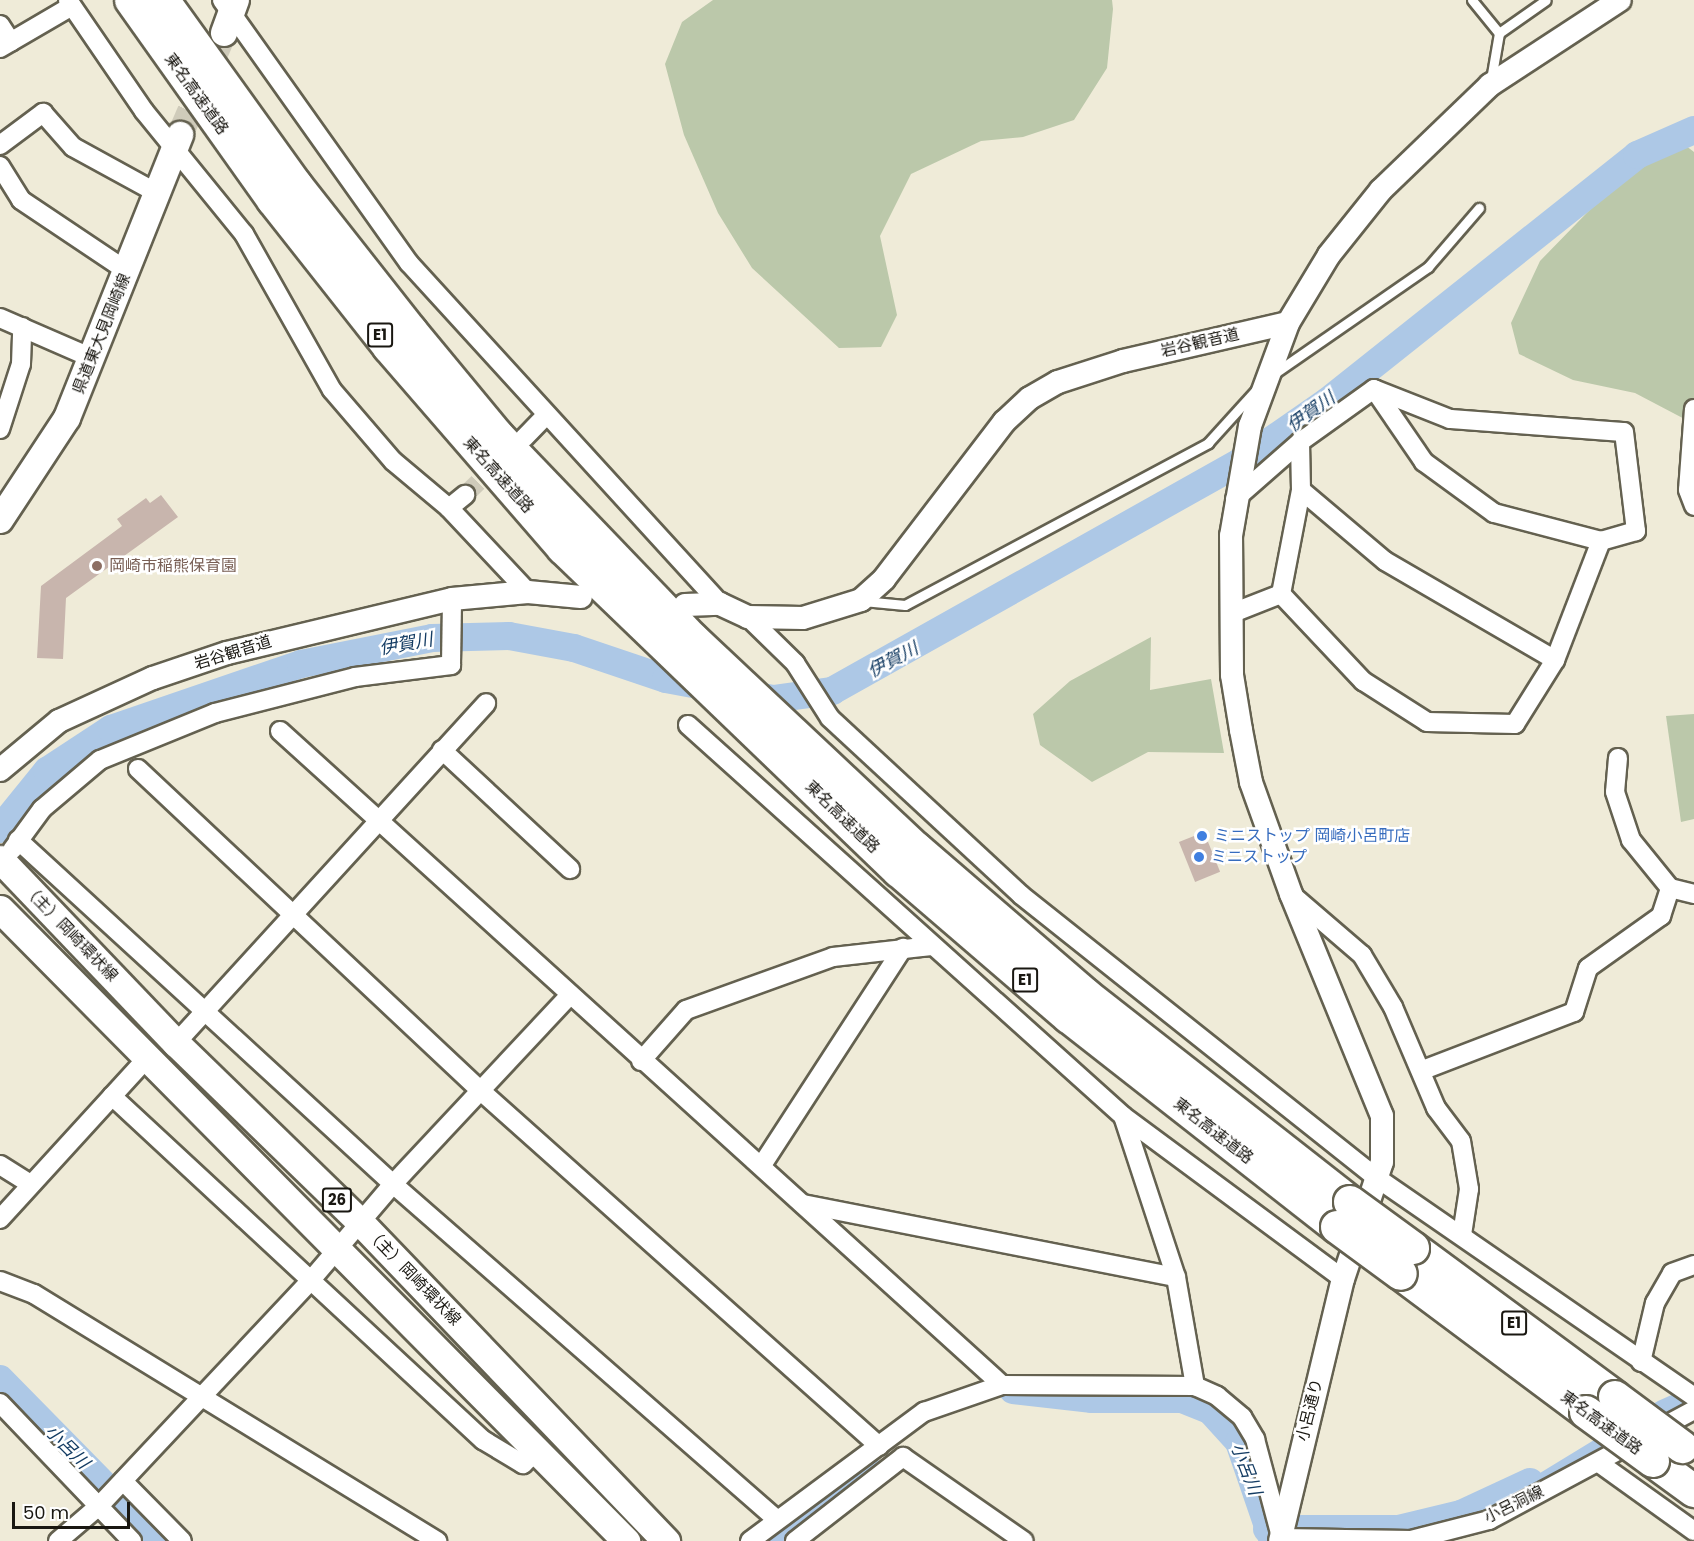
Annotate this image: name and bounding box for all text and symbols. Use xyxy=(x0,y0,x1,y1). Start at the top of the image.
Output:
street label: 東名高速道路 xyxy=(160,50,232,138)
street label: 県道東大見岡崎線 xyxy=(69,271,135,397)
road number: E1 xyxy=(366,323,394,347)
street label: 岩谷観音道 xyxy=(1159,325,1241,361)
water label: 伊賀川 xyxy=(1283,387,1339,437)
street label: 東名高速道路 xyxy=(459,433,537,517)
place label: 岡崎市稲熊保育園 xyxy=(109,556,237,576)
marker: 岡崎市稲熊保育園 xyxy=(90,559,104,573)
water label: 伊賀川 xyxy=(378,629,434,659)
street label: 岩谷観音道 xyxy=(192,632,274,674)
water label: 伊賀川 xyxy=(864,638,922,682)
street label: 東名高速道路 xyxy=(801,777,883,857)
place label: ミニストップ 岡崎小呂町店 xyxy=(1214,826,1410,846)
marker: ミニストップ 岡崎小呂町店 xyxy=(1195,829,1209,843)
place label: ミニストップ xyxy=(1211,847,1307,867)
marker: ミニストップ xyxy=(1192,850,1206,864)
street label: （主）岡崎環状線 xyxy=(19,880,121,986)
road number: E1 xyxy=(1012,968,1038,992)
street label: 東名高速道路 xyxy=(1169,1094,1257,1168)
road number: 26 xyxy=(320,1188,354,1212)
street label: （主）岡崎環状線 xyxy=(362,1224,464,1330)
road number: E1 xyxy=(1500,1311,1528,1335)
street label: 小呂通り xyxy=(1293,1377,1327,1443)
street label: 東名高速道路 xyxy=(1557,1387,1645,1459)
water label: 小呂川 xyxy=(40,1420,94,1474)
water label: 小呂川 xyxy=(1226,1440,1266,1498)
street label: 小呂洞線 xyxy=(1481,1482,1547,1528)
scale bar xyxy=(15,1490,134,1528)
text: 50 m xyxy=(23,1500,69,1525)

